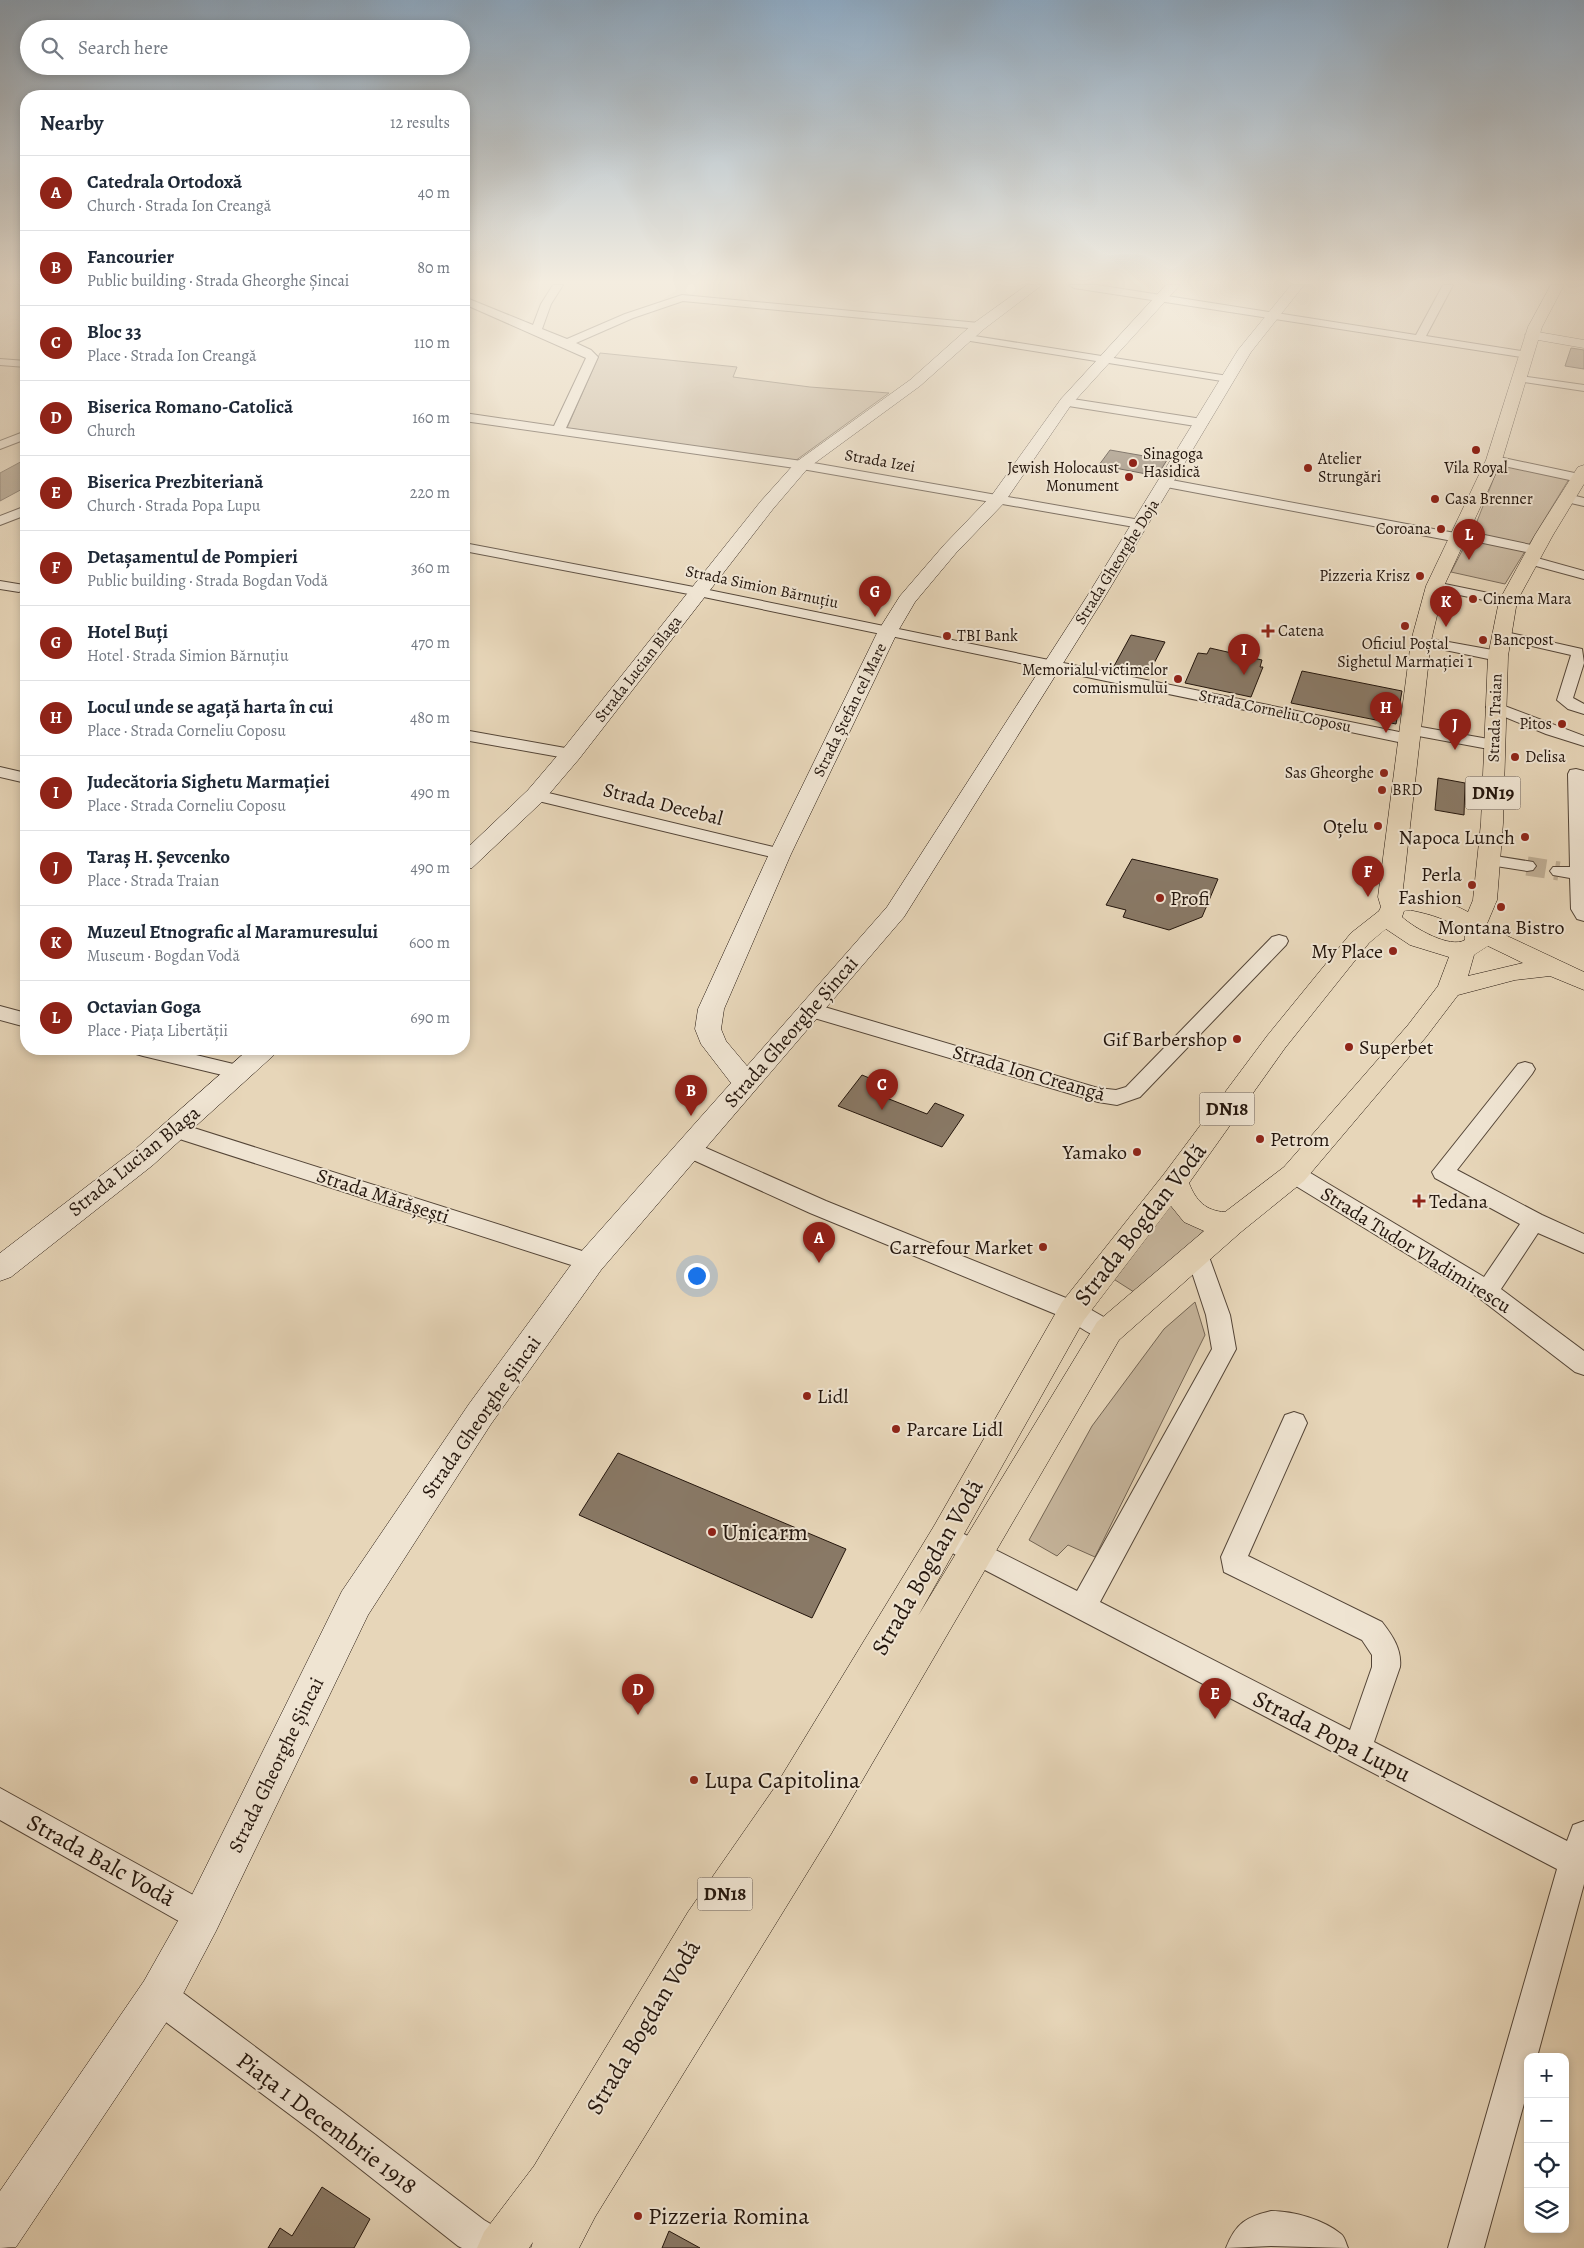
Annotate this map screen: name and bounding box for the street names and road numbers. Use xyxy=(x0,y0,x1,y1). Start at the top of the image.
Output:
street label: Strada Izei xyxy=(843,444,917,478)
street label: Strada Gheorghe Doja xyxy=(1069,495,1165,629)
street label: Strada Simion Bărnuțiu xyxy=(683,560,841,614)
street label: Strada Lucian Blaga xyxy=(589,611,687,727)
street label: Strada Ștefan cel Mare xyxy=(808,639,892,781)
street label: Strada Traian xyxy=(1482,673,1508,763)
street label: Strada Corneliu Coposu xyxy=(1197,684,1354,738)
street label: Strada Decebal xyxy=(600,776,726,832)
road number: DN19 xyxy=(1466,776,1520,810)
street label: Strada Gheorghe Șincai xyxy=(718,951,864,1113)
street label: Strada Ion Creangă xyxy=(950,1038,1109,1108)
road number: DN18 xyxy=(1200,1092,1254,1126)
street label: Strada Lucian Blaga xyxy=(62,1099,206,1223)
street label: Strada Bogdan Vodă xyxy=(1066,1135,1214,1312)
street label: Strada Mărășești xyxy=(313,1162,453,1230)
street label: Strada Tudor Vladimirescu xyxy=(1316,1180,1517,1320)
street label: Strada Gheorghe Șincai xyxy=(415,1331,547,1503)
street label: Strada Bogdan Vodă xyxy=(864,1472,991,1661)
street label: Strada Gheorghe Șincai xyxy=(222,1673,330,1857)
street label: Strada Popa Lupu xyxy=(1248,1682,1416,1790)
street label: Strada Balc Vodă xyxy=(21,1806,182,1914)
road number: DN18 xyxy=(698,1878,752,1910)
street label: Strada Bogdan Vodă xyxy=(578,1933,708,2120)
street label: Piața 1 Decembrie 1918 xyxy=(230,2044,424,2202)

